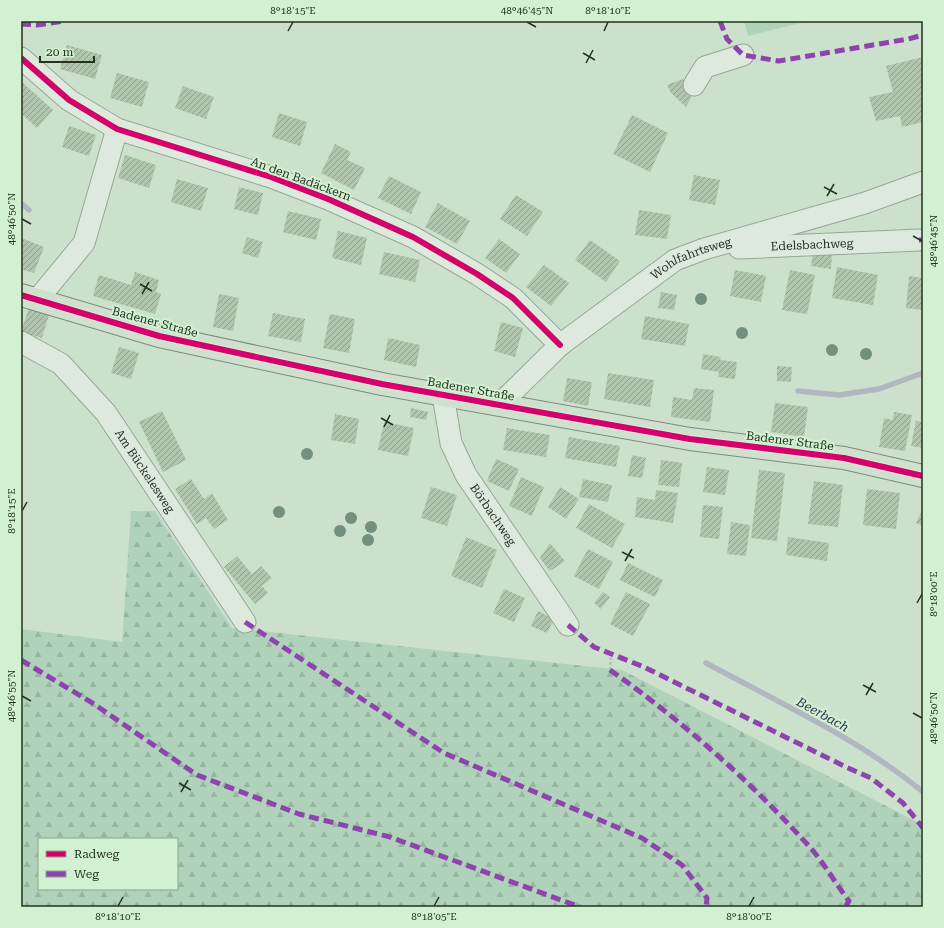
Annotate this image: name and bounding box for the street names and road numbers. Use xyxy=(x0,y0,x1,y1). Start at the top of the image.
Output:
street label: An den Badäckern xyxy=(249,154,353,204)
street label: Wohlfahrtsweg xyxy=(648,234,733,282)
street label: Edelsbachweg xyxy=(770,236,854,254)
street label: Badener Straße xyxy=(111,304,200,340)
street label: Badener Straße xyxy=(426,374,516,404)
street label: Am Bückelesweg xyxy=(112,427,178,516)
street label: Badener Straße xyxy=(745,429,835,453)
street label: Börbachweg xyxy=(467,481,519,548)

